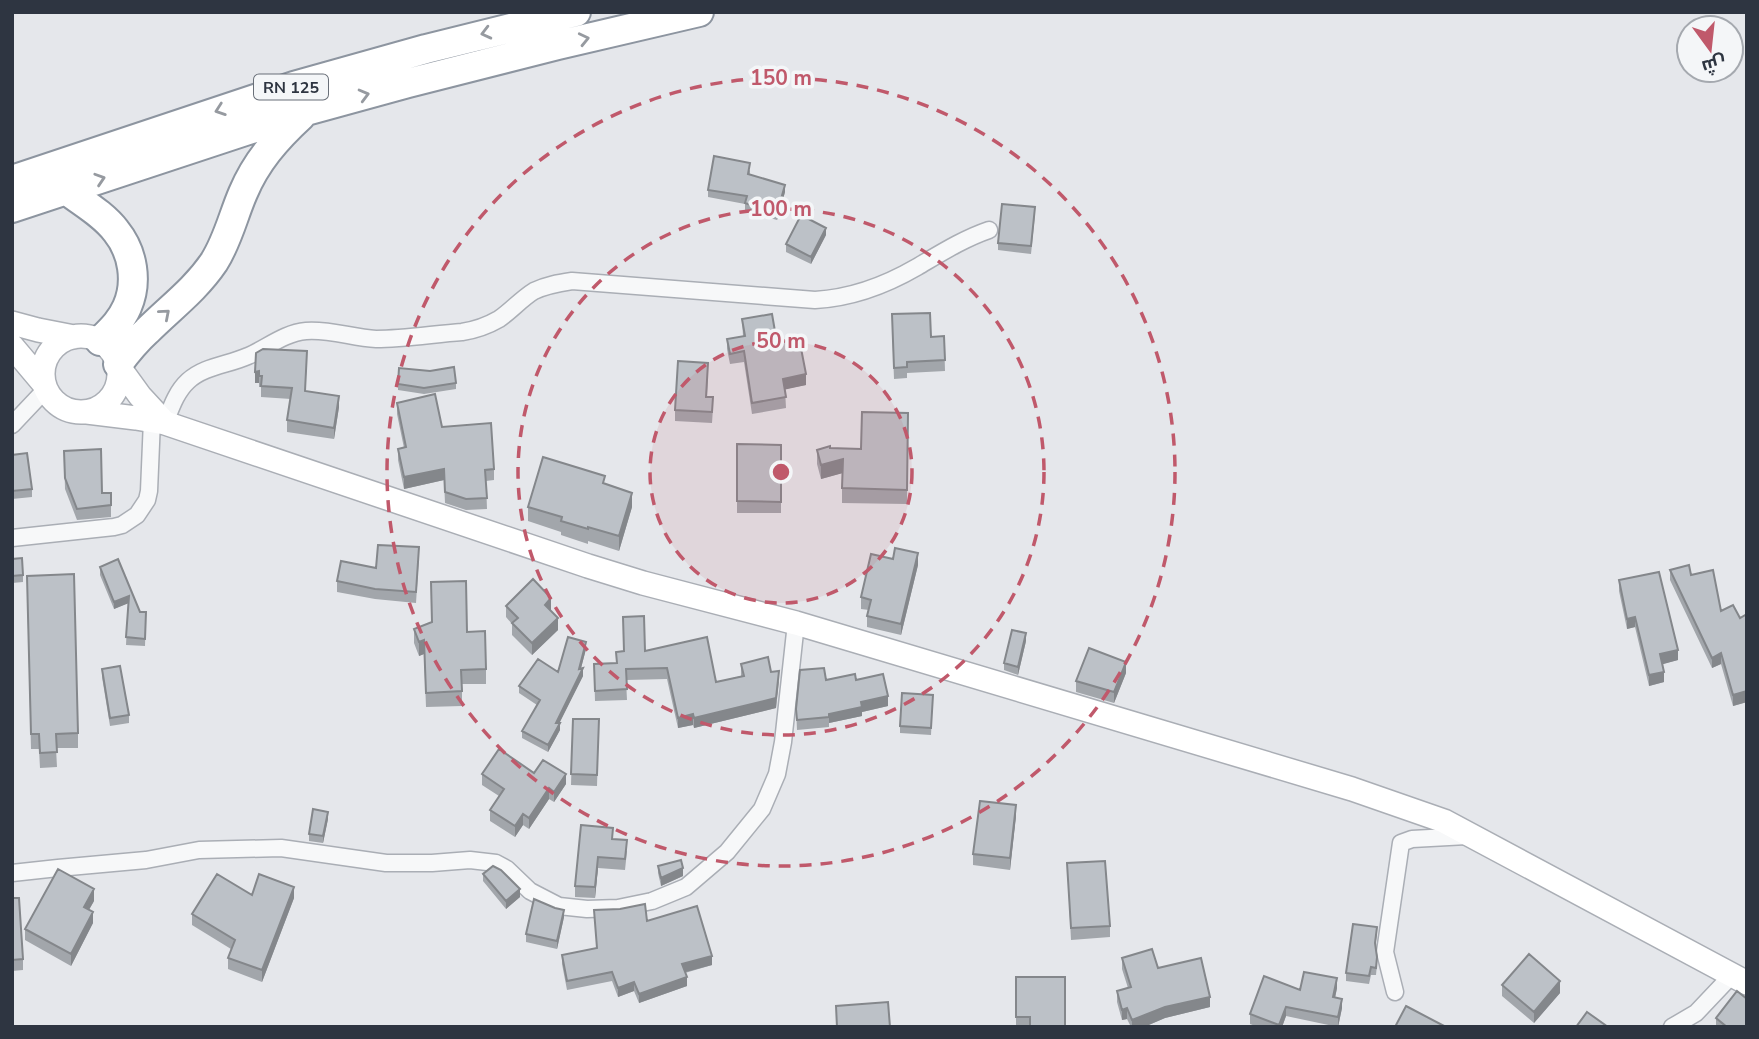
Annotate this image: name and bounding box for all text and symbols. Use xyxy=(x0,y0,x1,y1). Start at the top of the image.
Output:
north arrow xyxy=(1675,14,1745,84)
one-way arrow xyxy=(480,25,492,39)
one-way arrow xyxy=(578,32,590,47)
text: ش xyxy=(1699,49,1729,80)
text: 150 m xyxy=(750,64,812,92)
road number: RN 125 xyxy=(254,74,328,100)
one-way arrow xyxy=(358,89,370,103)
one-way arrow xyxy=(214,101,226,116)
one-way arrow xyxy=(94,173,106,187)
text: 100 m xyxy=(750,195,812,223)
one-way arrow xyxy=(157,310,170,322)
text: 50 m xyxy=(756,327,806,355)
centre of rings xyxy=(769,460,793,484)

